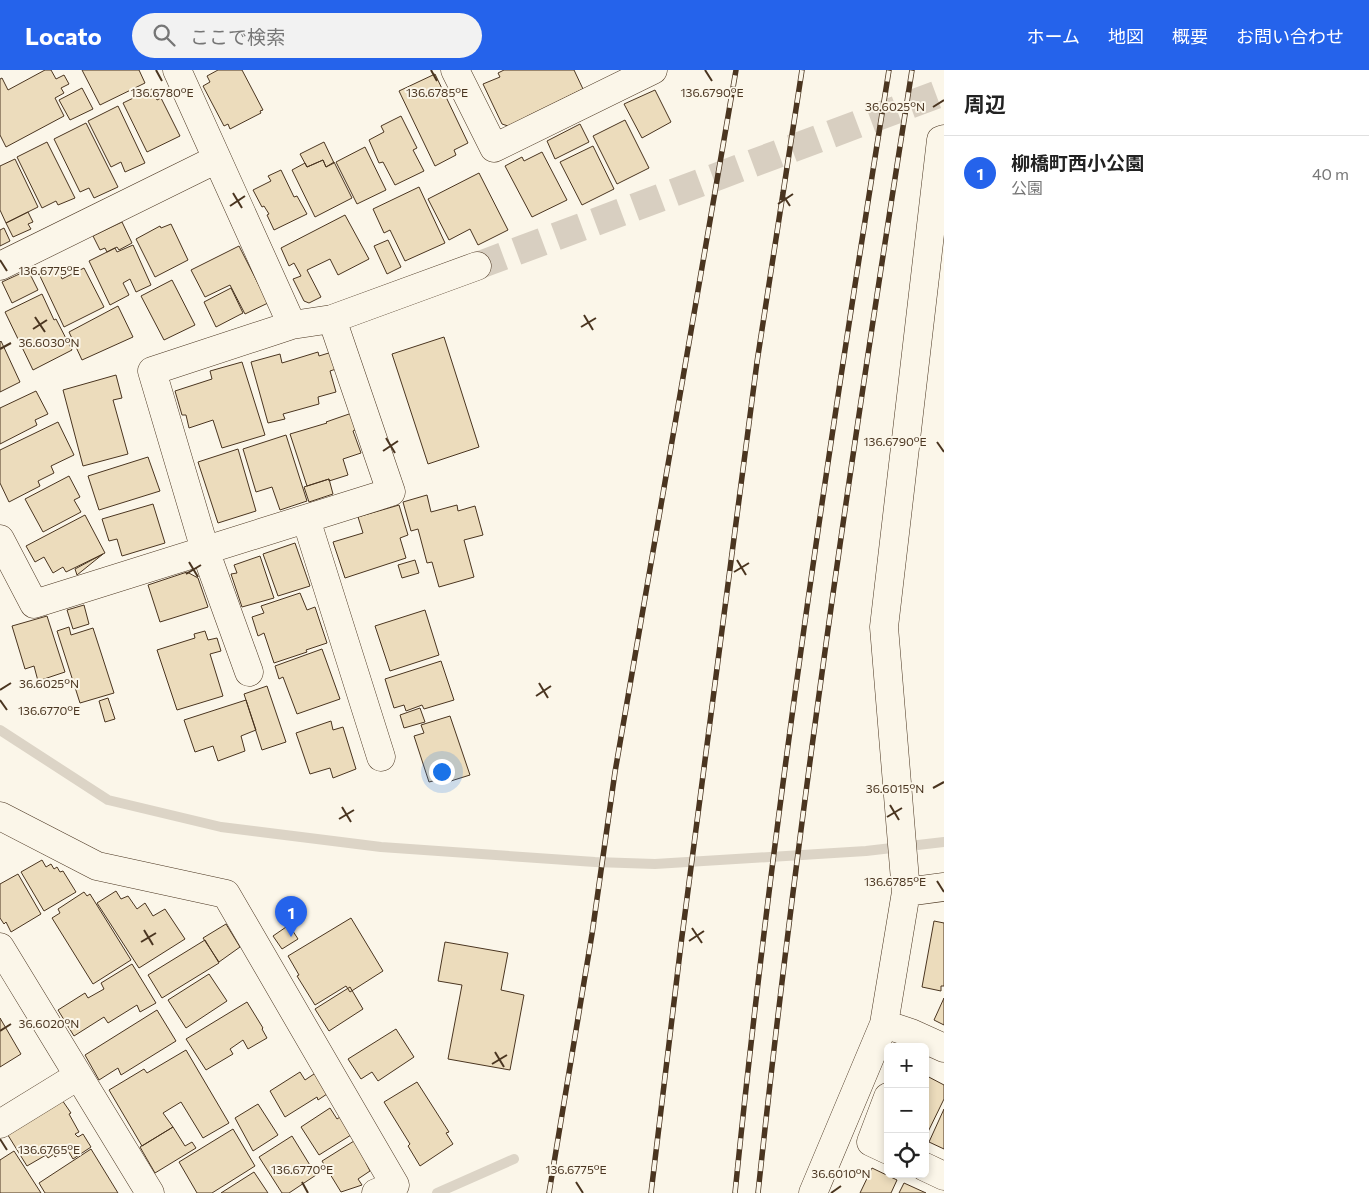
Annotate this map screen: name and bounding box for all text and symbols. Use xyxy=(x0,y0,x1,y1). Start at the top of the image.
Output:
search box xyxy=(132,13,482,58)
text: Locato xyxy=(25,21,102,50)
icon: search xyxy=(150,21,178,49)
text: ここで検索 xyxy=(190,25,285,48)
text: ホーム xyxy=(1027,25,1080,47)
text: 地図 xyxy=(1108,25,1144,47)
text: 概要 xyxy=(1172,25,1208,47)
text: お問い合わせ xyxy=(1236,25,1344,47)
text: 136.6780°E xyxy=(130,85,194,99)
text: 136.6785°E xyxy=(406,85,468,99)
text: 136.6790°E xyxy=(680,85,744,99)
text: 周辺 xyxy=(964,91,1006,116)
text: 36.6025°N xyxy=(865,99,925,113)
text: 柳橋町西小公園 xyxy=(1011,151,1144,174)
text: 1 xyxy=(976,164,984,183)
text: 40 m xyxy=(1312,164,1349,183)
text: 公園 xyxy=(1011,178,1043,197)
text: 136.6775°E xyxy=(18,263,80,277)
text: 36.6030°N xyxy=(19,335,79,349)
text: 136.6790°E xyxy=(863,434,927,448)
text: 36.6025°N xyxy=(19,676,79,690)
text: 136.6770°E xyxy=(18,703,80,717)
your location xyxy=(429,759,455,785)
text: 36.6015°N xyxy=(866,781,924,795)
text: 136.6785°E xyxy=(864,874,926,888)
pin: 1 xyxy=(275,896,307,937)
text: 36.6020°N xyxy=(19,1016,79,1030)
map controls xyxy=(884,1043,929,1178)
button: + xyxy=(884,1043,929,1088)
button: − xyxy=(884,1088,929,1133)
button: locate xyxy=(884,1133,929,1178)
text: 136.6765°E xyxy=(18,1142,80,1156)
text: 136.6770°E xyxy=(271,1162,333,1176)
text: 136.6775°E xyxy=(545,1162,607,1176)
text: 36.6010°N xyxy=(811,1166,871,1180)

